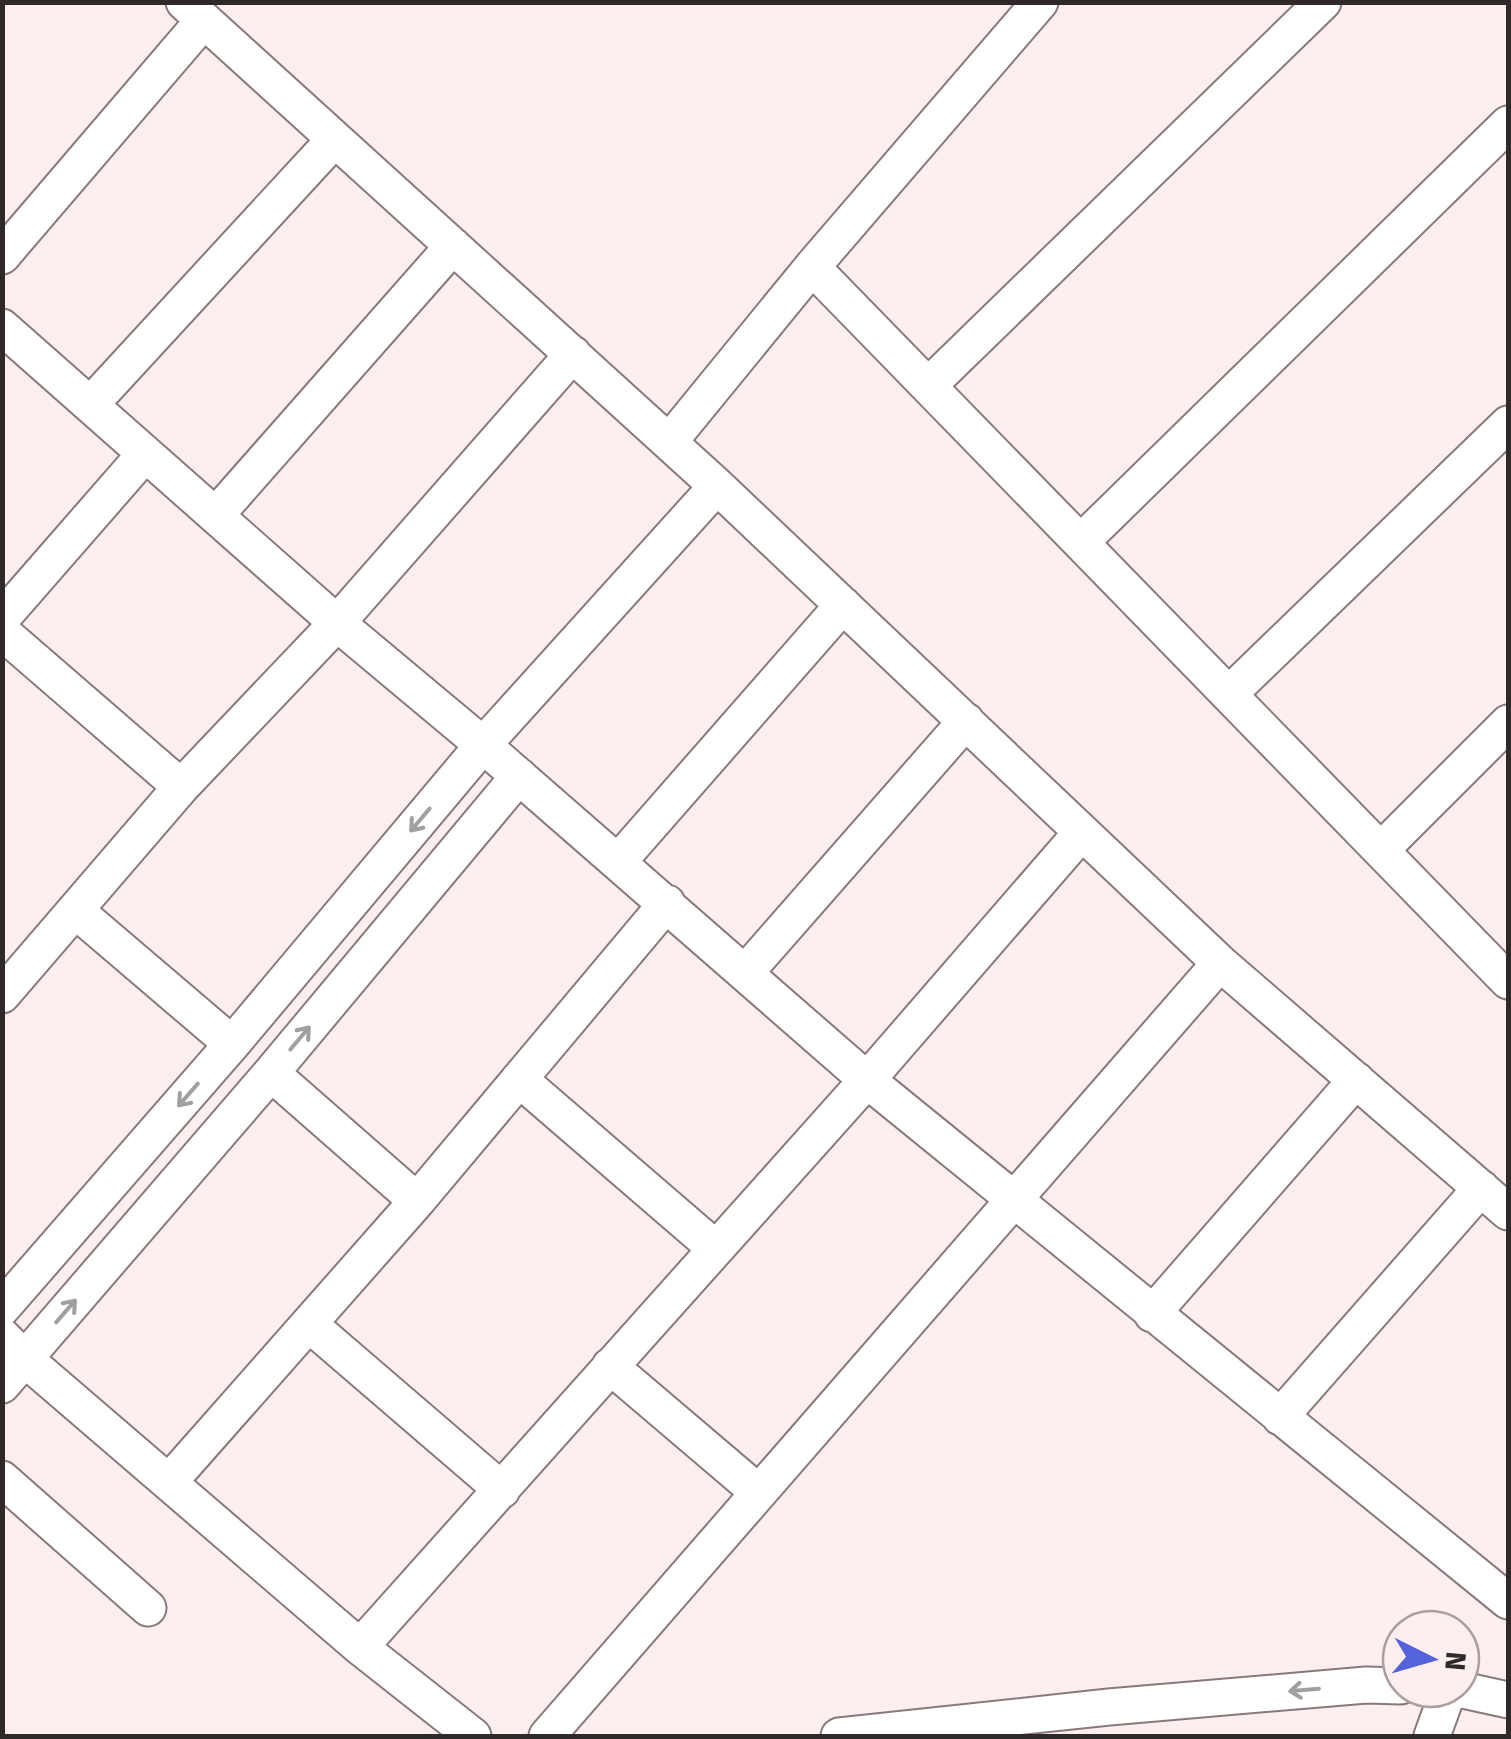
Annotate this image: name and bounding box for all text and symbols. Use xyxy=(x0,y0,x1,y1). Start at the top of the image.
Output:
one-way arrow xyxy=(409,806,431,832)
one-way arrow xyxy=(289,1026,311,1052)
one-way arrow xyxy=(177,1082,200,1107)
one-way arrow xyxy=(54,1299,76,1325)
north arrow xyxy=(1381,1609,1481,1709)
text: N xyxy=(1438,1650,1473,1672)
one-way arrow xyxy=(1288,1681,1320,1700)

